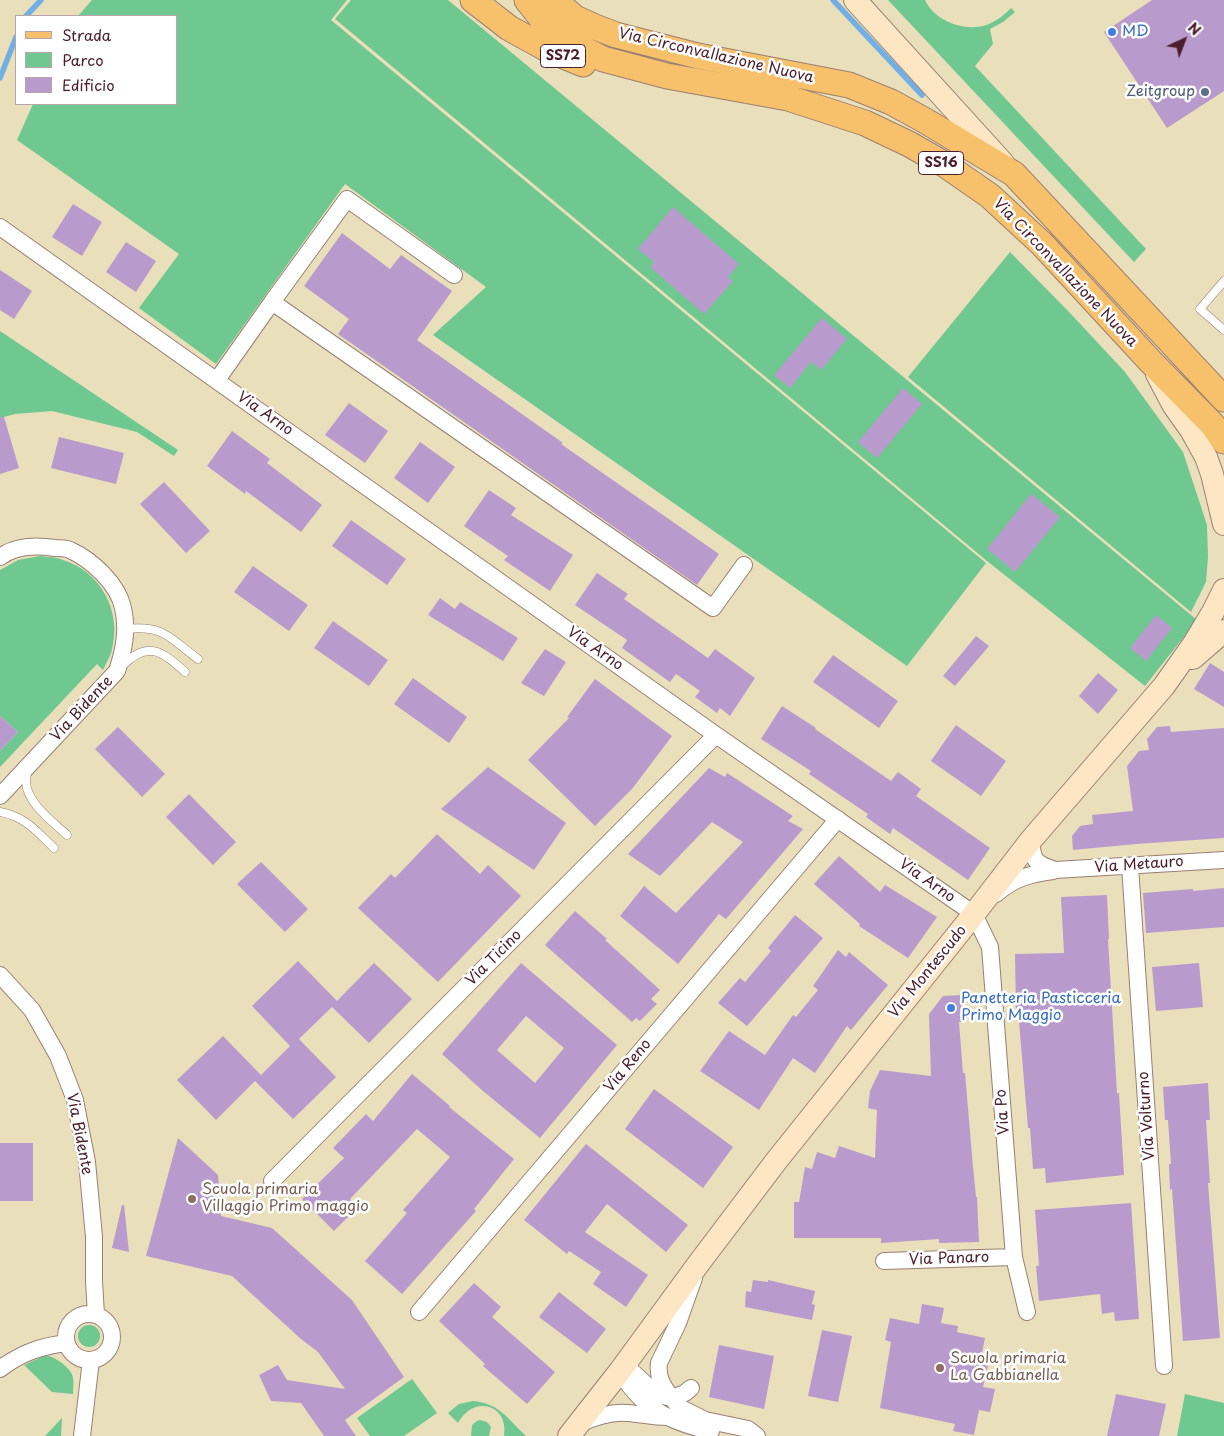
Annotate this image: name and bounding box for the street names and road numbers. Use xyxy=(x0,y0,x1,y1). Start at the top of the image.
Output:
street label: Via Circonvallazione Nuova xyxy=(617,25,815,87)
road number: SS72 xyxy=(540,44,586,68)
road number: SS16 xyxy=(918,152,964,174)
street label: Via Circonvallazione Nuova xyxy=(989,195,1141,351)
street label: Via Arno xyxy=(234,388,296,440)
street label: Via Arno xyxy=(564,623,626,675)
street label: Via Bidente xyxy=(47,673,117,745)
street label: Via Metauro xyxy=(1094,853,1184,877)
street label: Via Arno xyxy=(896,855,958,907)
street label: Via Montescudo xyxy=(885,922,971,1022)
street label: Via Ticino xyxy=(462,926,526,990)
street label: Via Reno xyxy=(601,1036,655,1096)
street label: Via Volturno xyxy=(1135,1071,1159,1161)
street label: Via Po xyxy=(992,1089,1014,1135)
street label: Via Bidente xyxy=(62,1092,96,1176)
street label: Via Panaro xyxy=(909,1249,989,1269)

